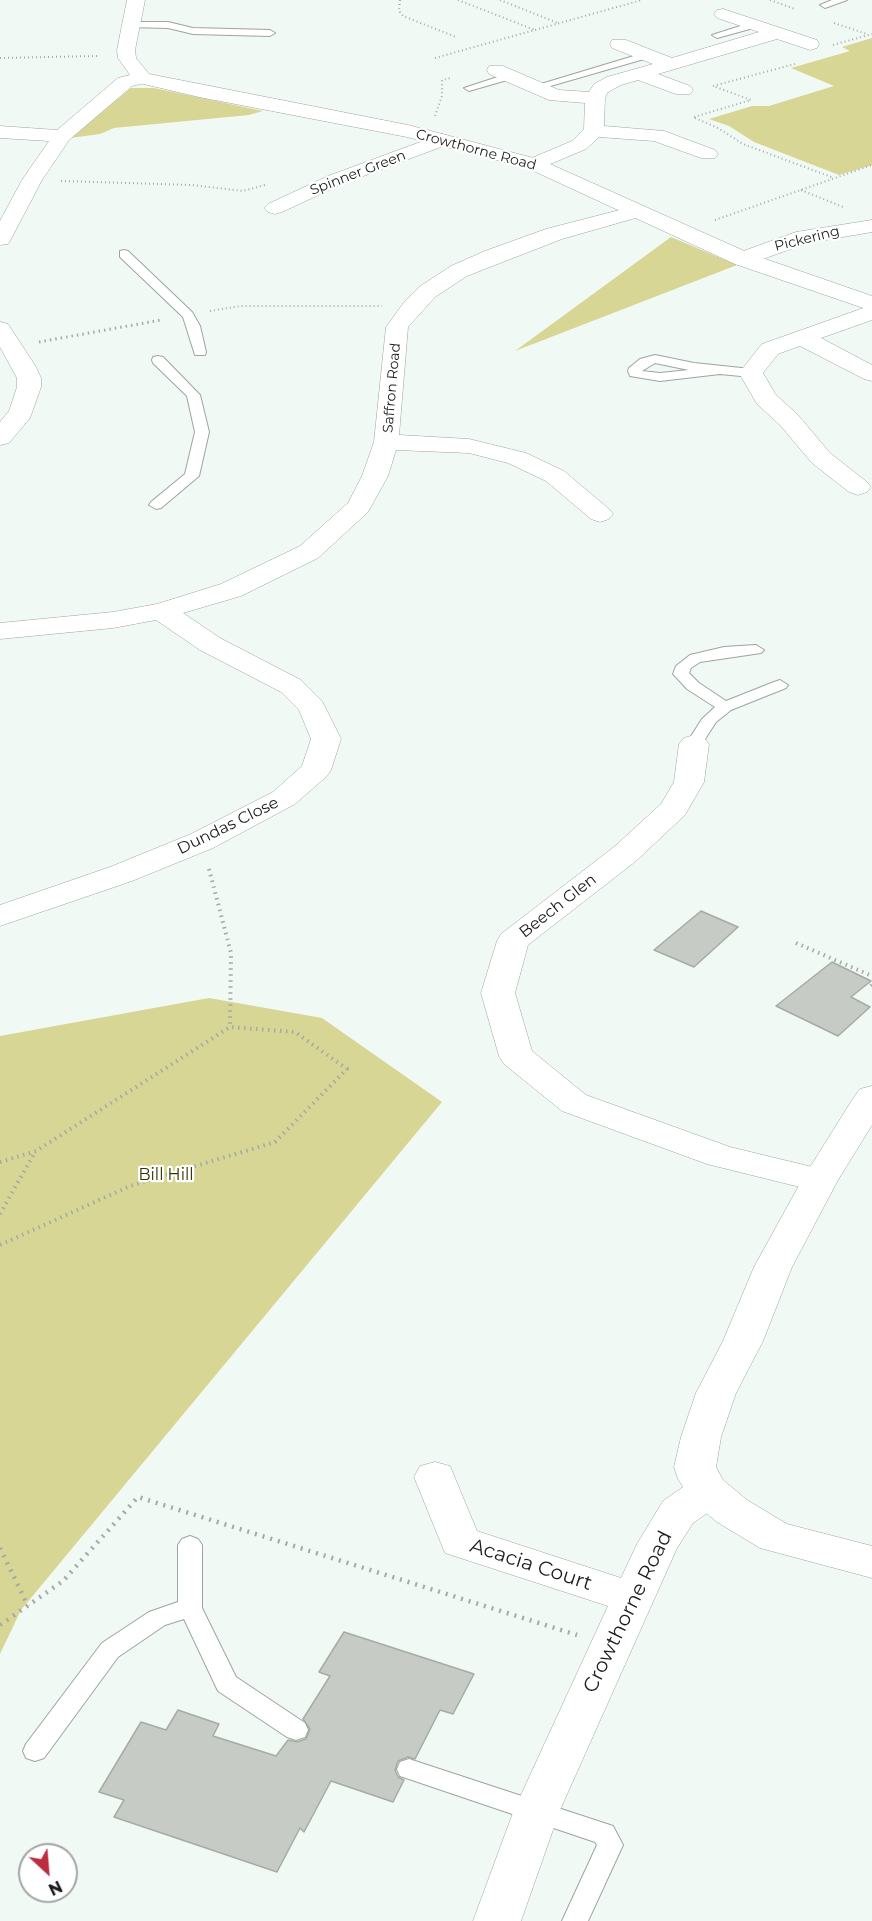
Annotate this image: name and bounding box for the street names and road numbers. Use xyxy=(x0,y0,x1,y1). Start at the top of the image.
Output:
street label: Crowthorne Road xyxy=(414,126,538,174)
street label: Spinner Green xyxy=(308,147,408,199)
street label: Pickering xyxy=(773,223,841,255)
street label: Saffron Road xyxy=(380,342,404,434)
street label: Dundas Close xyxy=(174,793,282,859)
street label: Beech Glen xyxy=(516,870,600,942)
street label: Crowthorne Road xyxy=(578,1527,678,1697)
street label: Acacia Court xyxy=(467,1534,595,1596)

